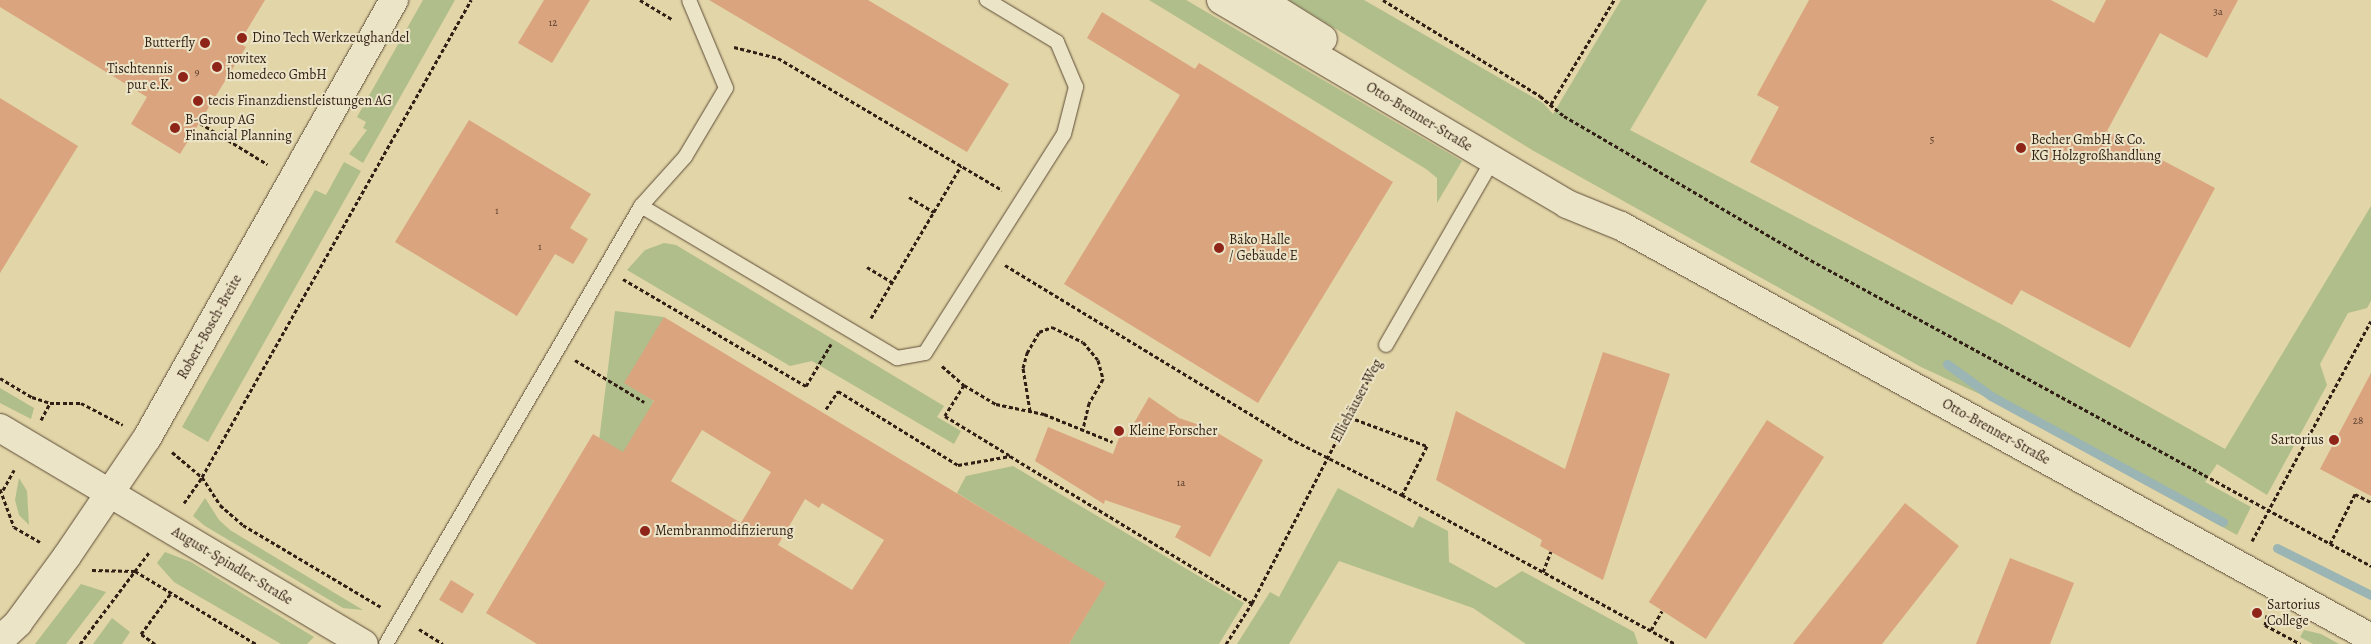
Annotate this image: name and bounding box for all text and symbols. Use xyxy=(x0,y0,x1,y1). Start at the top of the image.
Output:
house number: 3a xyxy=(2213,5,2223,19)
house number: 12 xyxy=(549,16,557,30)
place label: Dino Tech Werkzeughandel xyxy=(252,30,409,46)
marker: Dino Tech Werkzeughandel xyxy=(236,32,248,44)
place label: Butterfly xyxy=(144,35,195,51)
marker: Butterfly xyxy=(199,37,211,49)
place label: rovitex homedeco GmbH xyxy=(227,51,327,84)
place label: Tischtennis pur e.K. xyxy=(107,61,173,94)
marker: rovitex homedeco GmbH xyxy=(211,61,223,73)
house number: 9 xyxy=(194,65,200,79)
marker: Tischtennis pur e.K. xyxy=(177,71,189,83)
street label: Otto-Brenner-Straße xyxy=(1363,79,1475,155)
place label: tecis Finanzdienstleistungen AG xyxy=(208,93,392,109)
marker: tecis Finanzdienstleistungen AG xyxy=(192,95,204,107)
place label: B-Group AG Financial Planning xyxy=(185,112,292,144)
marker: B-Group AG Financial Planning xyxy=(169,122,181,134)
place label: Becher GmbH & Co. KG Holzgroßhandlung xyxy=(2031,132,2161,164)
house number: 5 xyxy=(1930,133,1934,147)
marker: Becher GmbH & Co. KG Holzgroßhandlung xyxy=(2015,142,2027,154)
house number: 1 xyxy=(495,204,499,218)
place label: Bäko Halle / Gebäude E xyxy=(1229,232,1298,264)
house number: 1 xyxy=(538,240,542,254)
marker: Bäko Halle / Gebäude E xyxy=(1213,242,1225,254)
street label: Robert-Bosch-Breite xyxy=(174,272,246,382)
street label: Elliehäuser Weg xyxy=(1328,356,1386,446)
street label: Otto-Brenner-Straße xyxy=(1939,395,2053,469)
house number: 28 xyxy=(2353,414,2363,428)
place label: Kleine Forscher xyxy=(1129,423,1218,439)
marker: Kleine Forscher xyxy=(1113,425,1125,437)
place label: Sartorius xyxy=(2271,432,2324,448)
marker: Sartorius xyxy=(2328,434,2340,446)
house number: 1a xyxy=(1177,476,1185,490)
street label: August-Spindler-Straße xyxy=(169,523,295,609)
place label: Membranmodifizierung xyxy=(655,523,794,539)
marker: Membranmodifizierung xyxy=(639,525,651,537)
place label: Sartorius College xyxy=(2267,597,2320,630)
marker: Sartorius College xyxy=(2251,607,2263,619)

